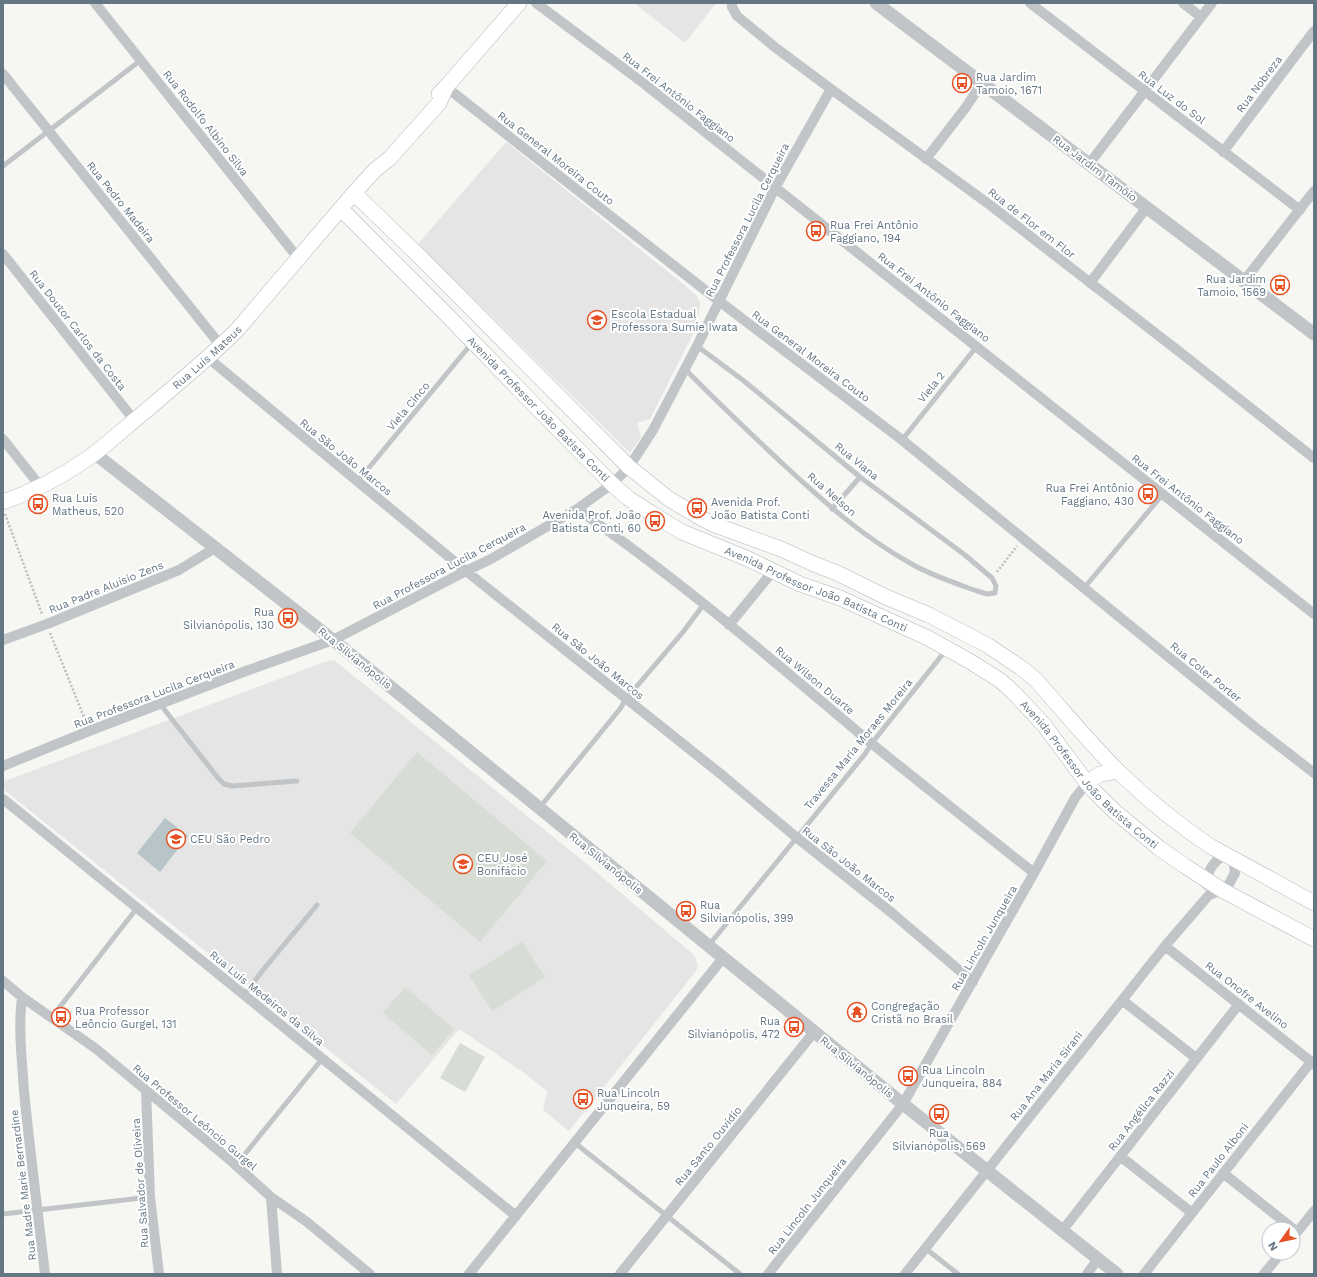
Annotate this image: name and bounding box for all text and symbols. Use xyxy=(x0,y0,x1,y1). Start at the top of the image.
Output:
street label: Rua Frei Antônio Faggiano xyxy=(620,50,737,145)
street label: Rua Nobreza xyxy=(1234,53,1285,115)
street label: Rua Rodolfo Albino Silva xyxy=(160,68,251,179)
street label: Rua Luz do Sol xyxy=(1136,68,1208,127)
place label: Rua Jardim Tamoio, 1671 xyxy=(976,71,1042,97)
bus stop icon: Rua Jardim Tamoio, 1671 xyxy=(951,72,973,94)
street label: Rua General Moreira Couto xyxy=(495,109,616,208)
street label: Rua Jardim Tamôio xyxy=(1050,132,1139,204)
street label: Rua Professora Lucila Cerqueira xyxy=(703,141,792,299)
street label: Rua Pedro Madeira xyxy=(84,159,157,245)
street label: Rua de Flor em Flor xyxy=(985,185,1078,262)
place label: Rua Frei Antônio Faggiano, 194 xyxy=(830,219,918,245)
bus stop icon: Rua Frei Antônio Faggiano, 194 xyxy=(805,220,827,242)
street label: Rua Frei Antônio Faggiano xyxy=(875,250,992,345)
street label: Rua Doutor Carlos da Costa xyxy=(26,267,129,393)
place label: Rua Jardim Tamoio, 1569 xyxy=(1197,273,1266,299)
bus stop icon: Rua Jardim Tamoio, 1569 xyxy=(1269,274,1291,296)
place label: Escola Estadual Professora Sumie Iwata xyxy=(611,308,738,334)
street label: Rua General Moreira Couto xyxy=(749,308,872,405)
school or university icon: Escola Estadual Professora Sumie Iwata xyxy=(586,309,608,331)
street label: Rua Luís Mateus xyxy=(170,323,245,392)
street label: Avenida Professor João Batista Conti xyxy=(464,334,612,485)
street label: Viela 2 xyxy=(915,369,948,405)
street label: Viela Cinco xyxy=(384,379,433,433)
street label: Rua São João Marcos xyxy=(297,416,394,499)
street label: Rua Viana xyxy=(832,440,881,483)
street label: Rua Frei Antônio Faggiano xyxy=(1129,452,1246,547)
street label: Rua Nelson xyxy=(805,470,859,519)
place label: Rua Frei Antônio Faggiano, 430 xyxy=(1046,482,1134,508)
bus stop icon: Rua Frei Antônio Faggiano, 430 xyxy=(1137,483,1159,505)
place label: Rua Luís Matheus, 520 xyxy=(52,492,124,518)
bus stop icon: Rua Luís Matheus, 520 xyxy=(27,493,49,515)
place label: Avenida Prof. João Batista Conti xyxy=(711,496,810,522)
bus stop icon: Avenida Prof. João Batista Conti xyxy=(686,497,708,519)
place label: Avenida Prof. João Batista Conti, 60 xyxy=(543,509,641,535)
bus stop icon: Avenida Prof. João Batista Conti, 60 xyxy=(644,510,666,532)
street label: Rua Professora Lucila Cerqueira xyxy=(371,521,528,612)
street label: Avenida Professor João Batista Conti xyxy=(723,544,909,635)
street label: Rua Padre Aluísio Zens xyxy=(47,558,166,616)
place label: Rua Silvianópolis, 130 xyxy=(183,606,274,632)
bus stop icon: Rua Silvianópolis, 130 xyxy=(277,607,299,629)
street label: Rua São João Marcos xyxy=(549,620,646,703)
street label: Rua Silvianópolis xyxy=(315,625,394,692)
street label: Rua Coler Porter xyxy=(1167,640,1245,706)
street label: Rua Wilson Duarte xyxy=(772,643,857,717)
street label: Rua Professora Lucila Cerqueira xyxy=(72,658,236,731)
street label: Travessa Maria Moraes Moreira xyxy=(801,676,915,812)
street label: Avenida Professor João Batista Conti xyxy=(1017,698,1161,852)
street label: Rua São João Marcos xyxy=(799,824,898,905)
school or university icon: CEU São Pedro xyxy=(165,828,187,850)
street label: Rua Silvianópolis xyxy=(566,830,645,897)
place label: CEU São Pedro xyxy=(190,833,270,846)
place label: CEU José Bonifácio xyxy=(477,852,528,878)
school or university icon: CEU José Bonifácio xyxy=(452,853,474,875)
street label: Rua Lincoln Junqueira xyxy=(949,883,1020,993)
place label: Rua Silvianópolis, 399 xyxy=(700,899,794,925)
bus stop icon: Rua Silvianópolis, 399 xyxy=(675,900,697,922)
street label: Rua Luís Medeiros da Silva xyxy=(207,948,326,1049)
street label: Rua Onofre Avelino xyxy=(1202,959,1291,1032)
place label: Congregação Cristã no Brasil xyxy=(871,1000,954,1026)
temple icon: Congregação Cristã no Brasil xyxy=(846,1001,868,1023)
place label: Rua Professor Leôncio Gurgel, 131 xyxy=(75,1005,177,1031)
bus stop icon: Rua Professor Leôncio Gurgel, 131 xyxy=(50,1006,72,1028)
place label: Rua Silvianópolis, 472 xyxy=(688,1015,780,1041)
bus stop icon: Rua Silvianópolis, 472 xyxy=(783,1016,805,1038)
street label: Rua Ana Maria Sirani xyxy=(1007,1029,1085,1124)
street label: Rua Silvianópolis xyxy=(817,1034,896,1101)
street label: Rua Professor Leôncio Gurgel xyxy=(130,1062,260,1174)
place label: Rua Lincoln Junqueira, 884 xyxy=(922,1064,1002,1090)
bus stop icon: Rua Lincoln Junqueira, 884 xyxy=(897,1065,919,1087)
street label: Rua Angélica Razzi xyxy=(1106,1067,1177,1154)
place label: Rua Lincoln Junqueira, 59 xyxy=(597,1087,670,1113)
bus stop icon: Rua Lincoln Junqueira, 59 xyxy=(572,1088,594,1110)
bus stop icon: Rua Silvianópolis, 569 xyxy=(928,1103,950,1125)
street label: Rua Santo Ouvídio xyxy=(672,1104,744,1189)
street label: Rua Madre Marie Bernardine xyxy=(8,1109,39,1261)
street label: Rua Salvador de Oliveira xyxy=(129,1117,152,1248)
street label: Rua Paulo Alboni xyxy=(1185,1121,1251,1200)
place label: Rua Silvianópolis, 569 xyxy=(892,1127,986,1153)
street label: Rua Lincoln Junqueira xyxy=(765,1155,849,1257)
north arrow xyxy=(1261,1221,1301,1261)
text: N xyxy=(1265,1239,1281,1253)

